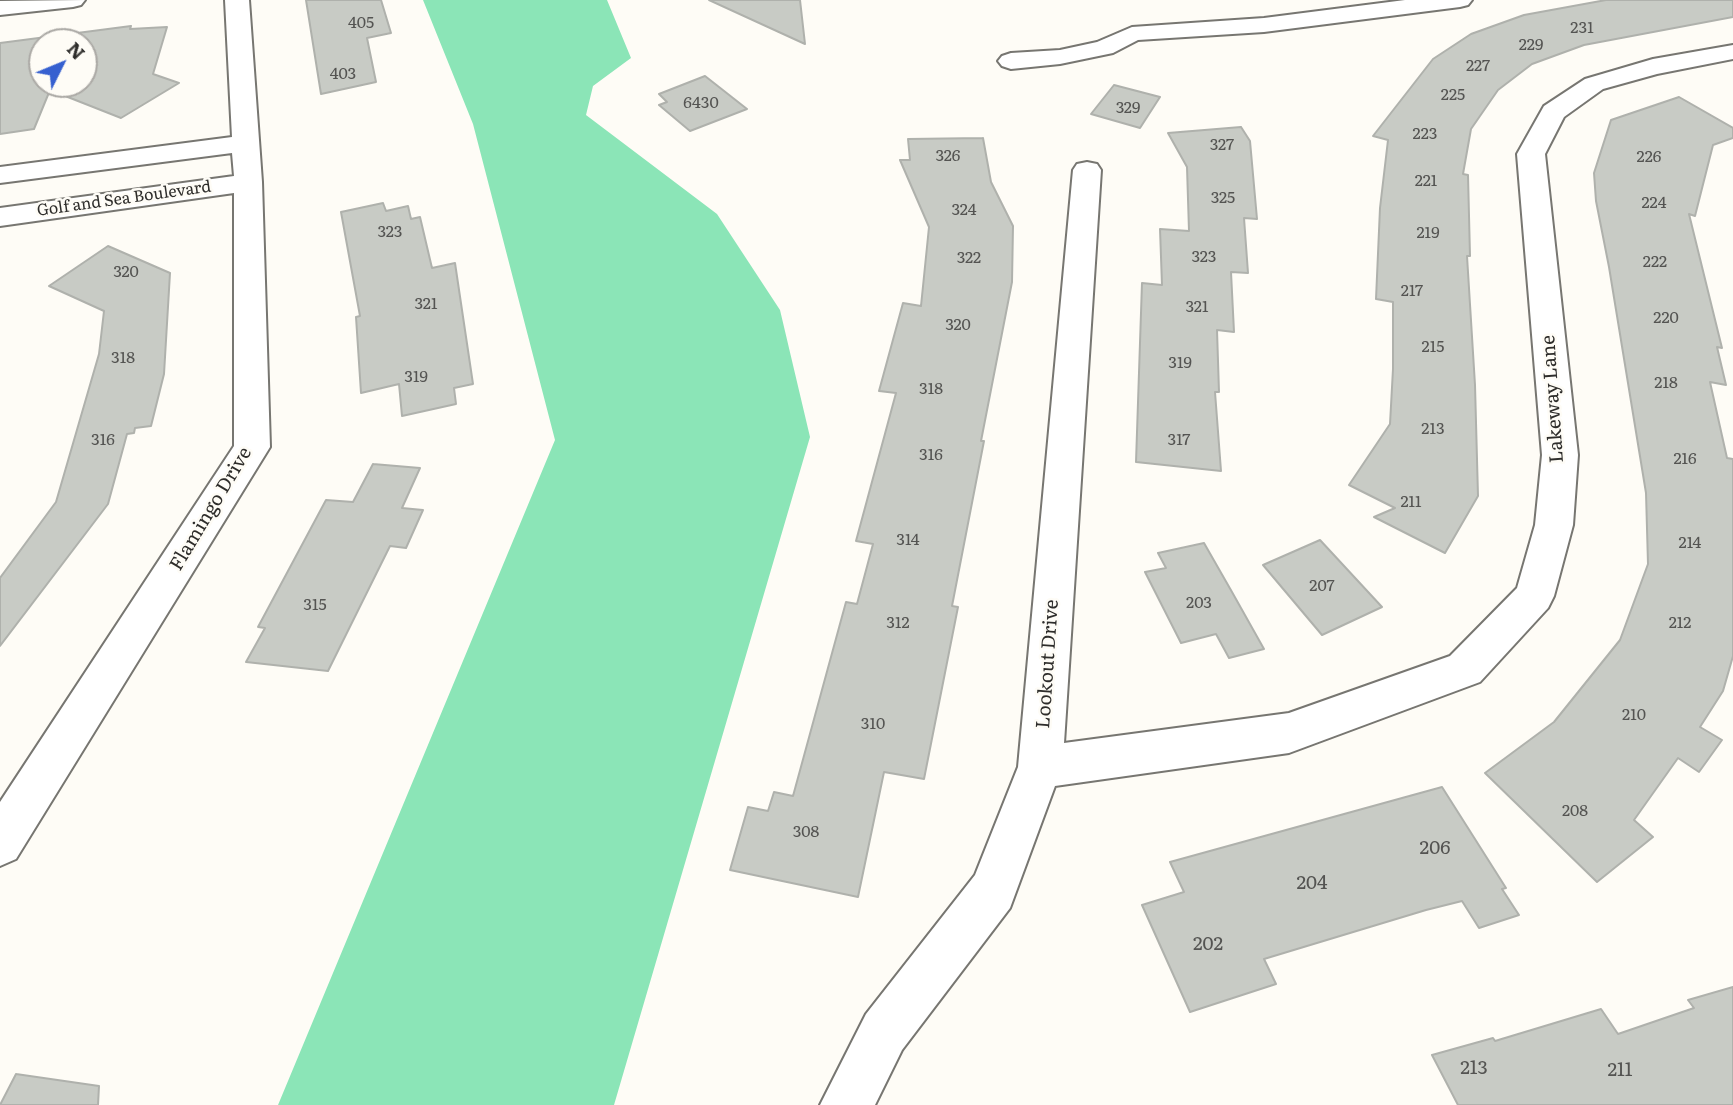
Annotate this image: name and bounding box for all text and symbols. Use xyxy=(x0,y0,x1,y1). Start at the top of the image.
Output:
house number: 405 xyxy=(348,13,374,33)
house number: 231 xyxy=(1570,18,1594,38)
north arrow xyxy=(28,28,98,98)
text: N xyxy=(61,35,93,65)
house number: 229 xyxy=(1519,35,1543,55)
house number: 227 xyxy=(1466,56,1490,76)
house number: 403 xyxy=(330,64,356,84)
house number: 225 xyxy=(1441,85,1465,105)
house number: 6430 xyxy=(683,93,719,113)
house number: 329 xyxy=(1116,98,1140,118)
house number: 223 xyxy=(1413,124,1437,144)
house number: 327 xyxy=(1210,135,1234,155)
house number: 326 xyxy=(936,146,960,166)
house number: 226 xyxy=(1637,147,1661,167)
house number: 221 xyxy=(1415,171,1437,191)
street label: Golf and Sea Boulevard xyxy=(36,177,212,221)
house number: 325 xyxy=(1211,188,1235,208)
house number: 224 xyxy=(1641,193,1667,213)
house number: 324 xyxy=(951,200,977,220)
house number: 323 xyxy=(378,222,402,242)
house number: 219 xyxy=(1417,223,1439,243)
house number: 323 xyxy=(1192,247,1216,267)
house number: 322 xyxy=(957,248,981,268)
house number: 222 xyxy=(1643,252,1667,272)
house number: 320 xyxy=(113,262,139,282)
house number: 217 xyxy=(1401,281,1423,301)
house number: 321 xyxy=(415,294,437,314)
house number: 321 xyxy=(1186,297,1208,317)
house number: 220 xyxy=(1653,308,1679,328)
house number: 320 xyxy=(945,315,971,335)
street label: Lakeway Lane xyxy=(1537,334,1569,464)
house number: 215 xyxy=(1422,337,1444,357)
house number: 318 xyxy=(111,348,135,368)
house number: 319 xyxy=(1168,353,1192,373)
house number: 319 xyxy=(404,367,428,387)
house number: 218 xyxy=(1654,373,1678,393)
house number: 318 xyxy=(919,379,943,399)
house number: 213 xyxy=(1421,419,1445,439)
house number: 316 xyxy=(91,430,115,450)
house number: 317 xyxy=(1168,430,1190,450)
street label: Flamingo Drive xyxy=(165,443,257,575)
house number: 316 xyxy=(919,445,943,465)
house number: 216 xyxy=(1673,449,1697,469)
house number: 211 xyxy=(1400,492,1422,512)
house number: 314 xyxy=(896,530,920,550)
house number: 214 xyxy=(1679,533,1701,553)
house number: 207 xyxy=(1309,576,1335,596)
house number: 203 xyxy=(1186,593,1212,613)
house number: 315 xyxy=(303,595,327,615)
street label: Lookout Drive xyxy=(1032,599,1064,729)
house number: 312 xyxy=(886,613,910,633)
house number: 212 xyxy=(1669,613,1691,633)
house number: 210 xyxy=(1622,705,1646,725)
house number: 310 xyxy=(861,714,885,734)
house number: 208 xyxy=(1562,801,1588,821)
house number: 308 xyxy=(793,822,819,842)
house number: 206 xyxy=(1420,837,1450,859)
house number: 204 xyxy=(1296,872,1328,894)
house number: 202 xyxy=(1193,933,1223,955)
house number: 213 xyxy=(1460,1057,1488,1079)
house number: 211 xyxy=(1607,1059,1633,1081)

